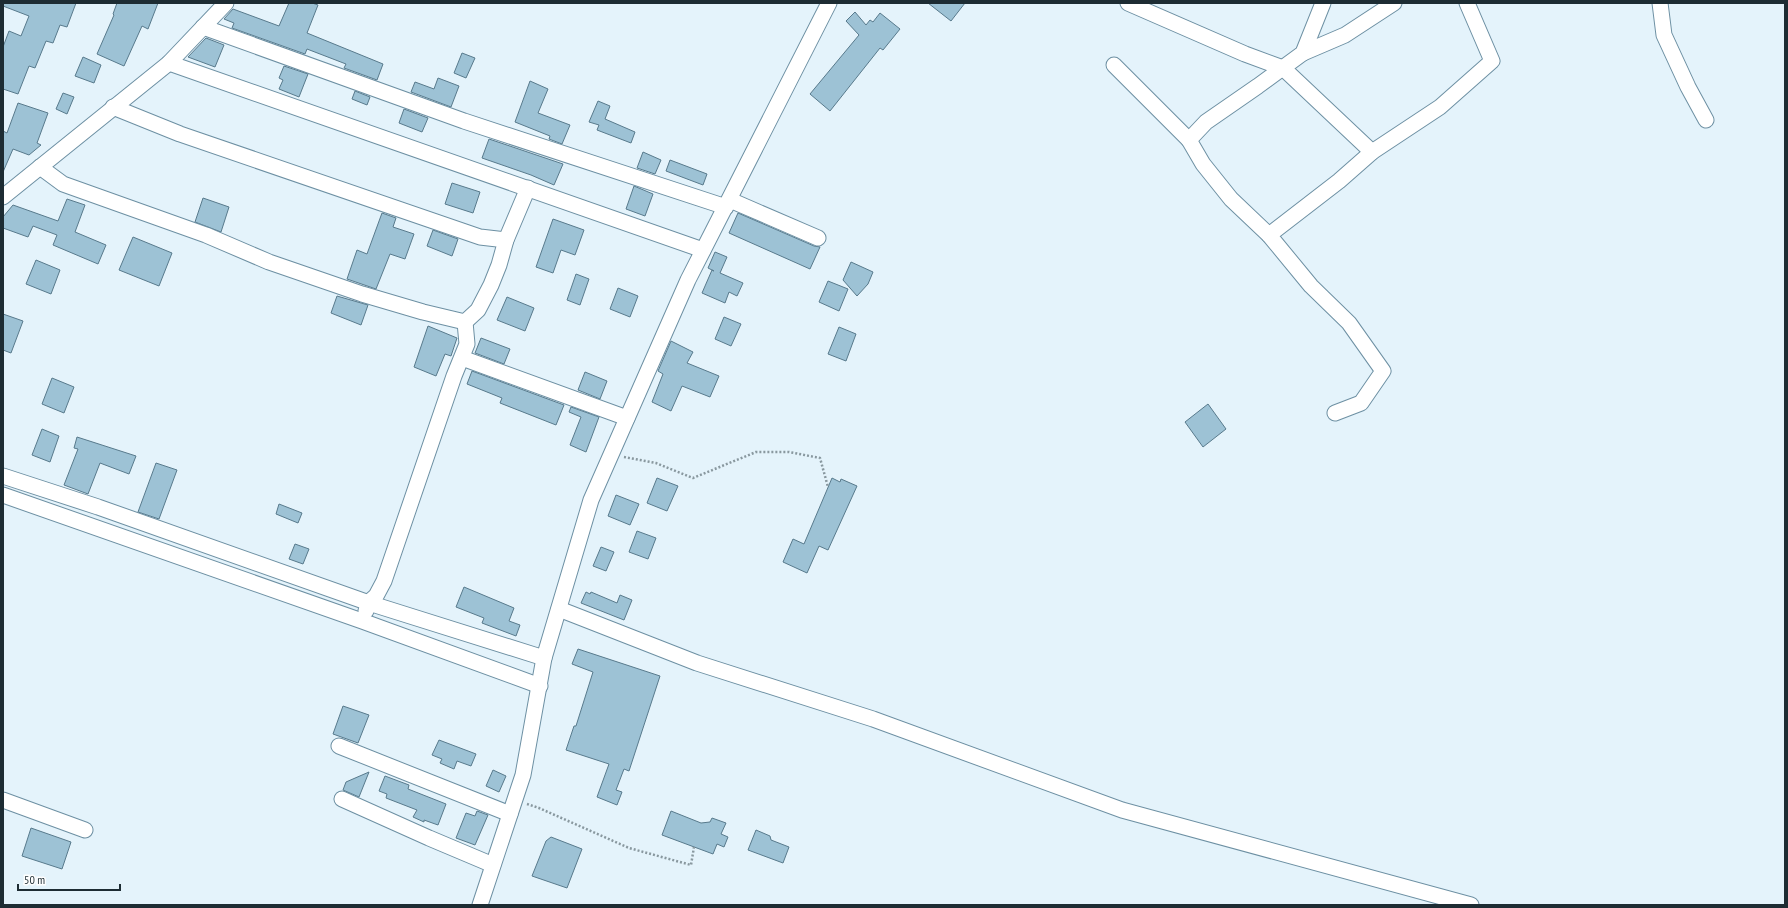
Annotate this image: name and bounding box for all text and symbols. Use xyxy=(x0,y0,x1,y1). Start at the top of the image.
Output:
scale bar xyxy=(18,866,120,892)
text: 50 m xyxy=(24,872,45,887)

